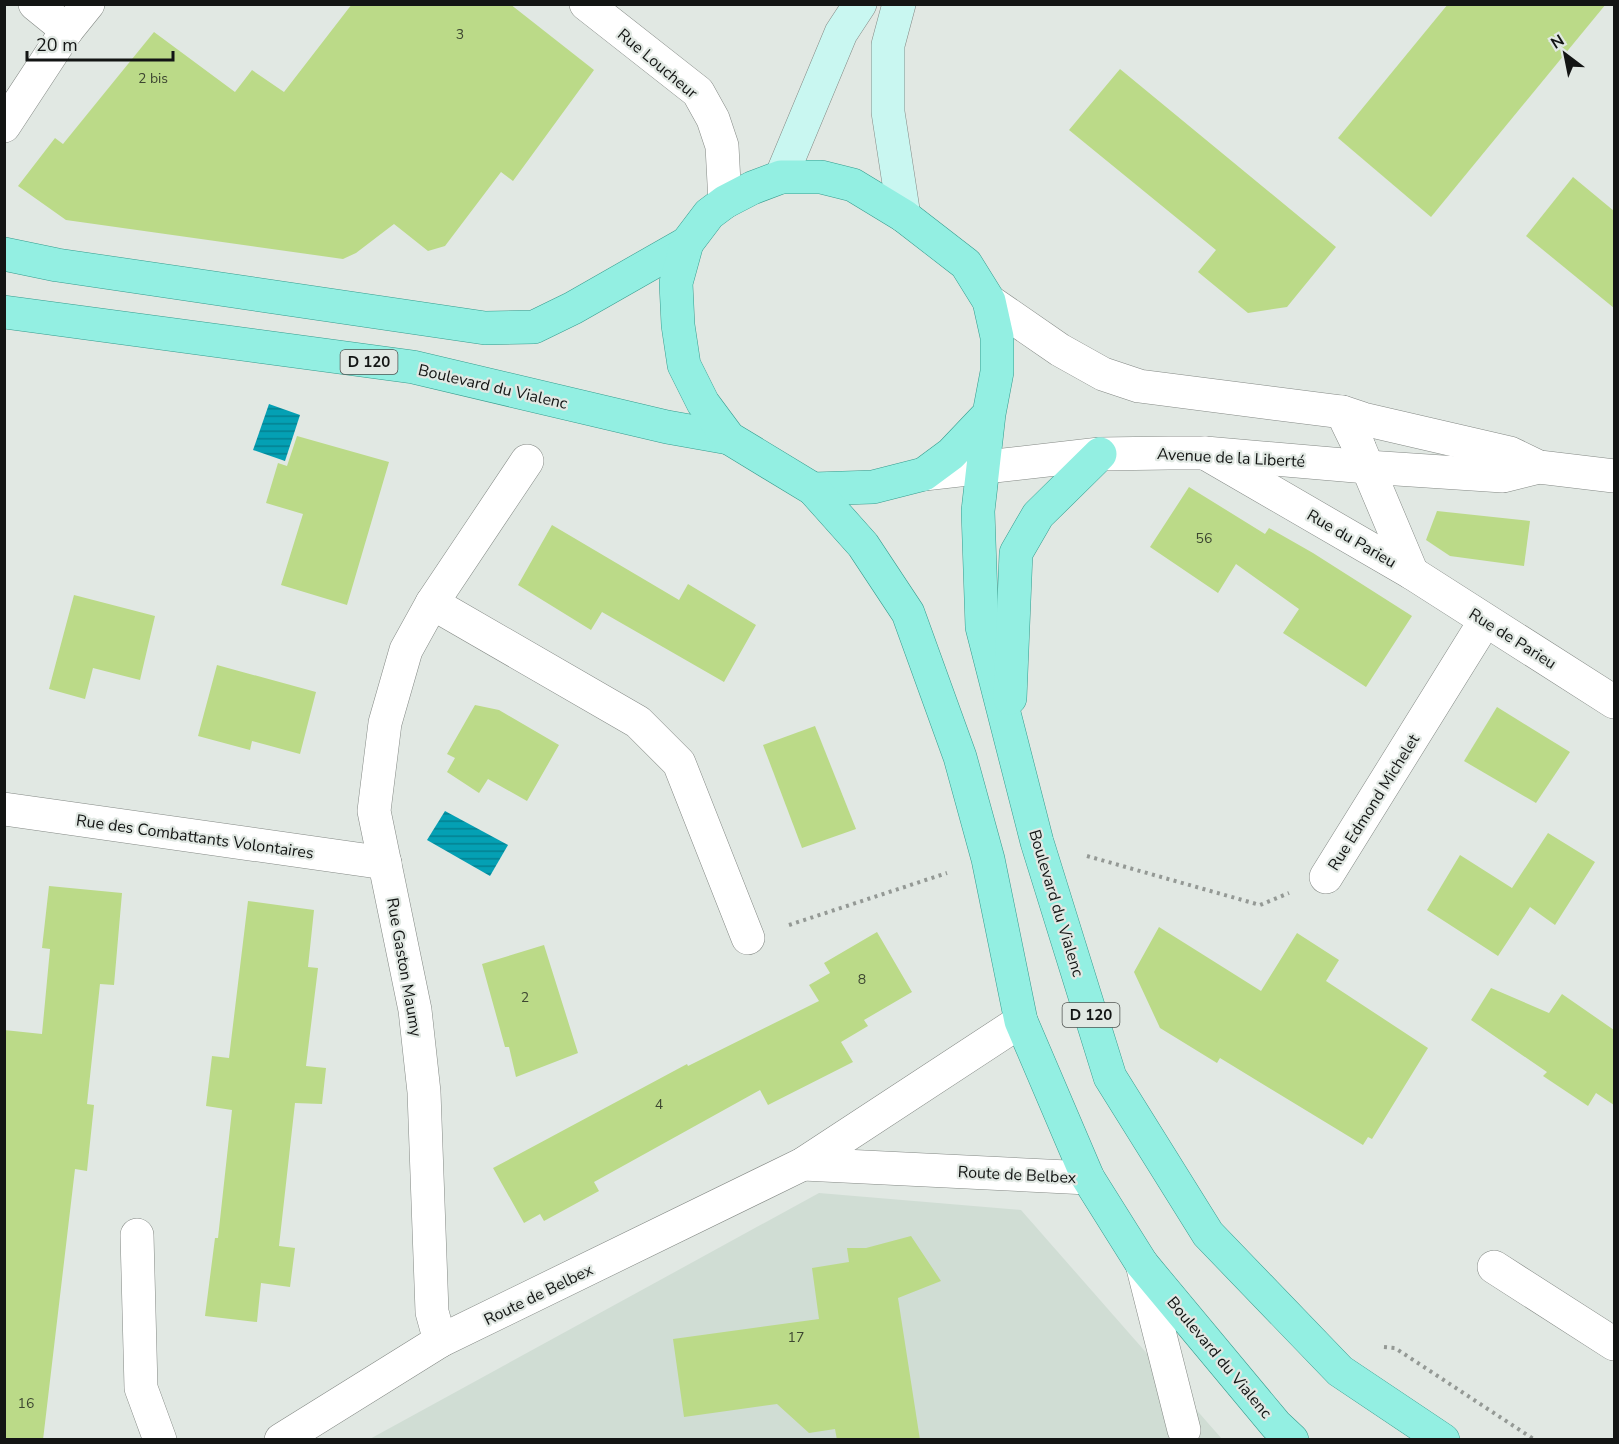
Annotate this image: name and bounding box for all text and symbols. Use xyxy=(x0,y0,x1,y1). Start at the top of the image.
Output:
scale bar xyxy=(27,24,172,62)
street label: Rue Loucheur xyxy=(613,24,702,104)
north arrow xyxy=(1535,24,1595,84)
house number: 3 xyxy=(456,25,464,44)
text: N xyxy=(1547,30,1568,55)
text: 20 m xyxy=(36,33,78,57)
house number: 2 bis xyxy=(138,69,168,88)
road number: D 120 xyxy=(340,350,398,374)
street label: Boulevard du Vialenc xyxy=(416,359,570,415)
street label: Avenue de la Liberté xyxy=(1156,443,1306,473)
street label: Rue du Parieu xyxy=(1303,504,1400,573)
house number: 56 xyxy=(1196,529,1212,548)
street label: Rue de Parieu xyxy=(1464,603,1560,675)
street label: Rue Edmond Michelet xyxy=(1323,730,1425,875)
street label: Rue des Combattants Volontaires xyxy=(75,809,315,865)
street label: Boulevard du Vialenc xyxy=(1023,827,1089,980)
street label: Rue Gaston Maumy xyxy=(381,896,427,1039)
house number: 8 xyxy=(858,970,866,989)
house number: 2 xyxy=(521,988,529,1007)
road number: D 120 xyxy=(1062,1003,1120,1027)
house number: 4 xyxy=(655,1095,663,1114)
street label: Route de Belbex xyxy=(957,1161,1077,1189)
street label: Route de Belbex xyxy=(480,1259,597,1331)
street label: Boulevard du Vialenc xyxy=(1162,1292,1277,1424)
house number: 17 xyxy=(788,1328,804,1347)
house number: 16 xyxy=(18,1394,34,1413)

